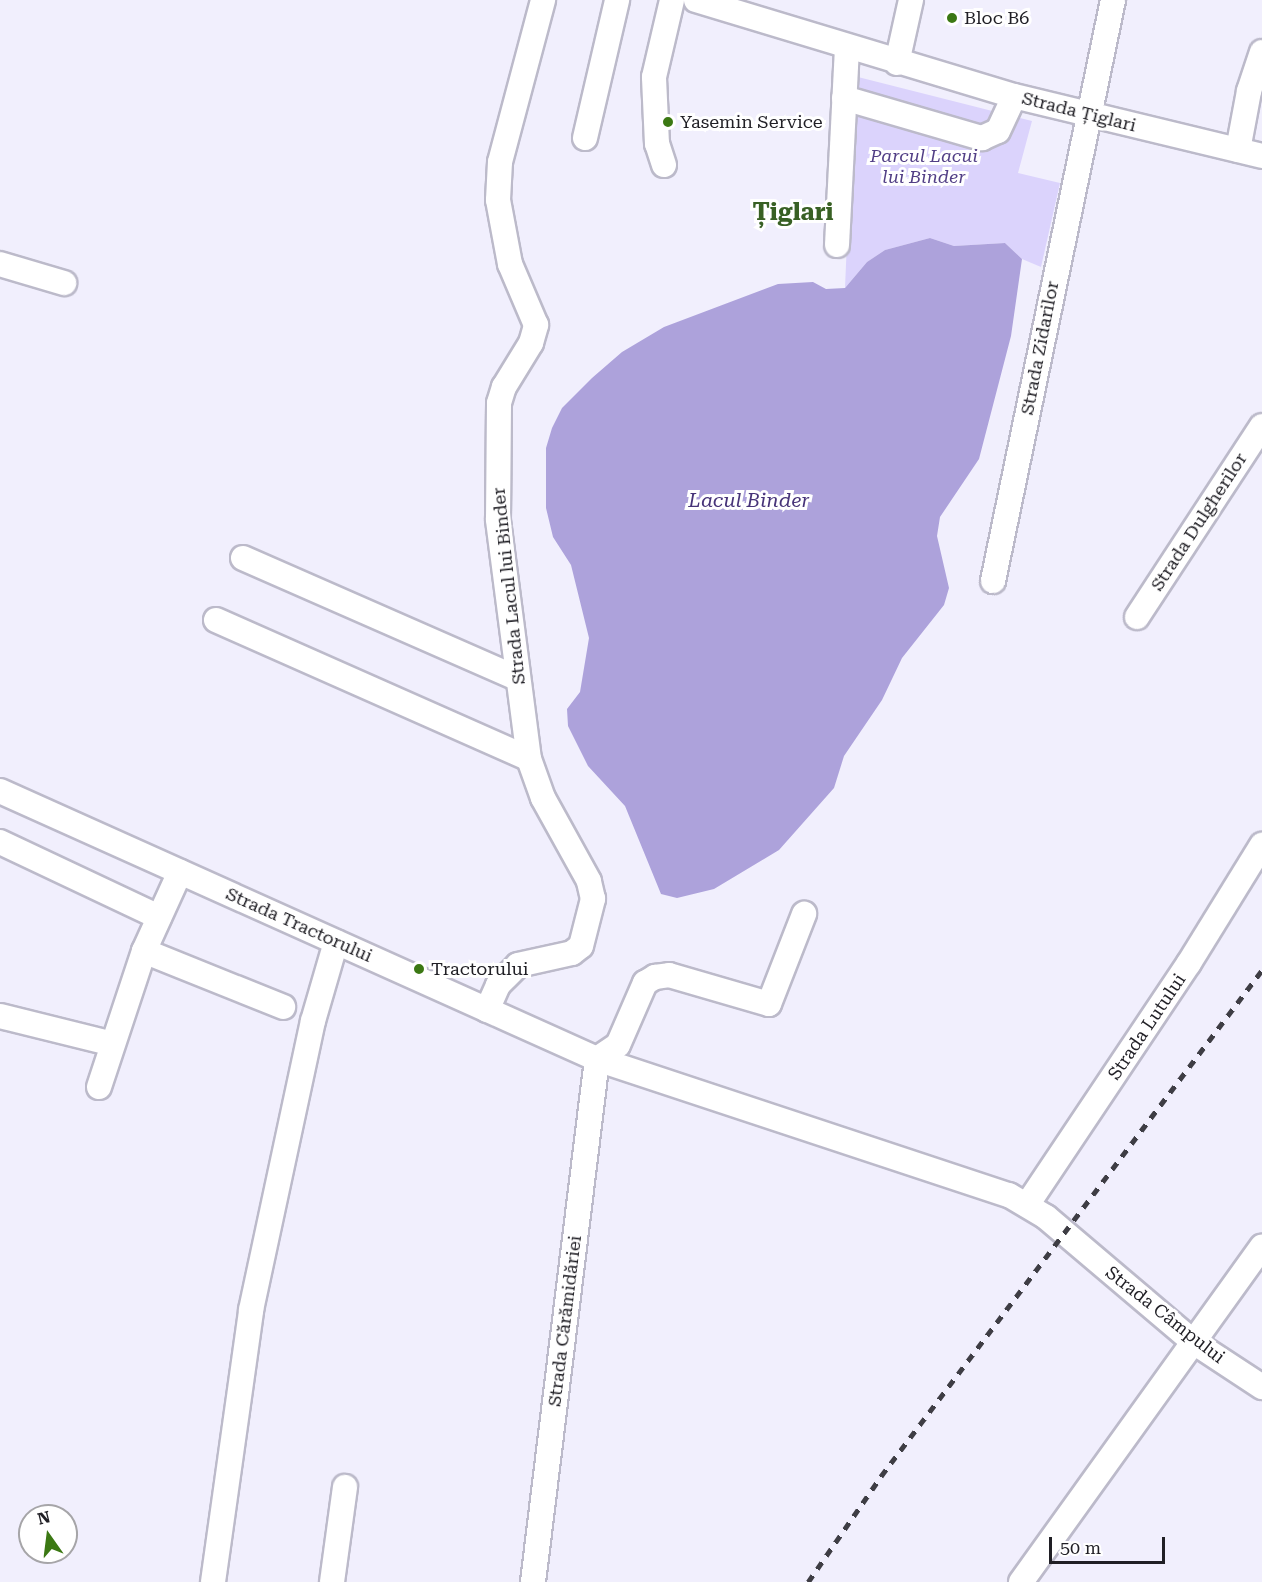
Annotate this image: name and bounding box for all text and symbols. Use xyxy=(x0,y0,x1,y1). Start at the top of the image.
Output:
place label: Bloc B6 xyxy=(964,7,1029,29)
marker: Bloc B6 xyxy=(945,11,959,25)
street label: Strada Țiglari xyxy=(1020,87,1138,137)
place label: Yasemin Service xyxy=(680,111,823,133)
marker: Yasemin Service xyxy=(661,115,675,129)
park label: Parcul Lacui lui Binder xyxy=(870,146,978,188)
district label: Țiglari xyxy=(752,199,834,227)
street label: Strada Zidarilor xyxy=(1016,279,1064,417)
street label: Strada Dulgherilor xyxy=(1146,449,1252,595)
street label: Strada Lacul lui Binder xyxy=(488,486,530,686)
water label: Lacul Binder xyxy=(688,488,810,512)
street label: Strada Tractorului xyxy=(222,883,376,967)
place label: Tractorului xyxy=(431,958,528,980)
marker: Tractorului xyxy=(412,962,426,976)
street label: Strada Lutului xyxy=(1104,970,1190,1084)
street label: Strada Cărămidăriei xyxy=(544,1234,586,1408)
street label: Strada Câmpului xyxy=(1101,1262,1229,1368)
north arrow xyxy=(18,1504,78,1564)
text: N xyxy=(36,1507,52,1529)
scale bar xyxy=(1052,1525,1168,1563)
text: 50 m xyxy=(1060,1537,1101,1558)

